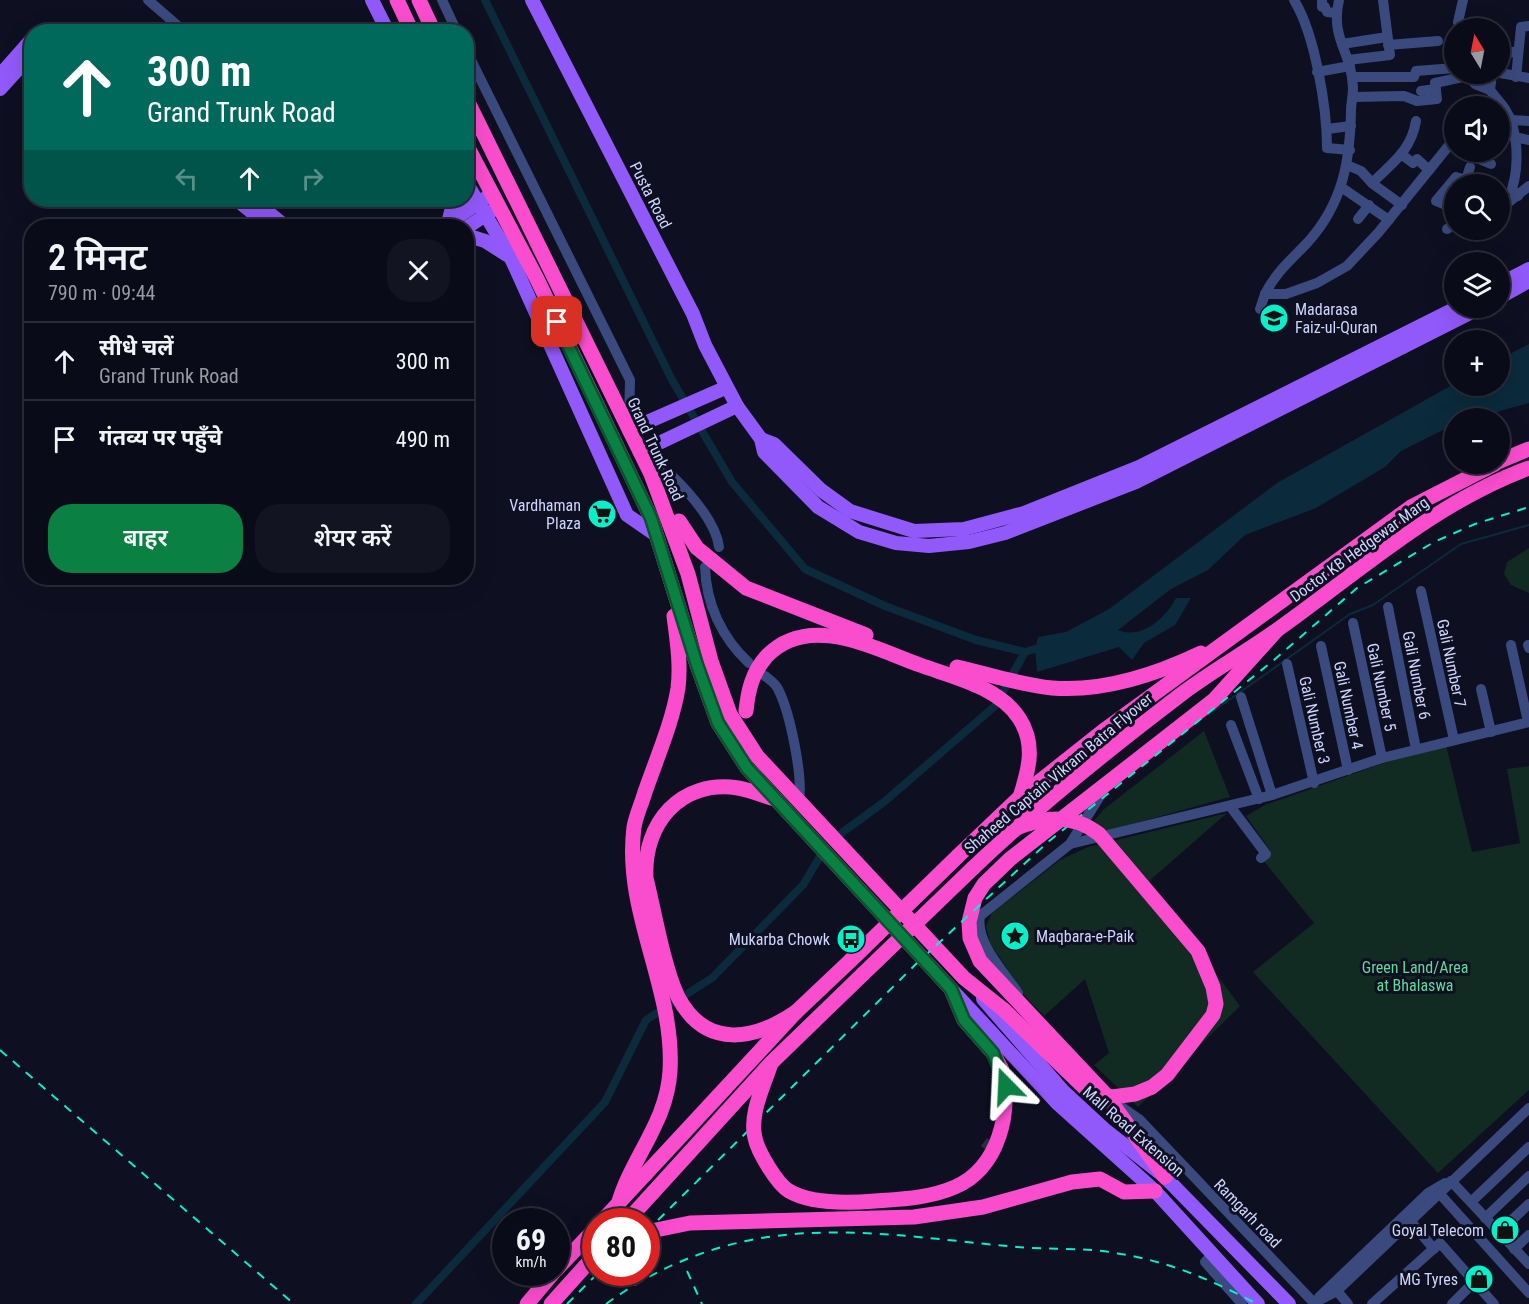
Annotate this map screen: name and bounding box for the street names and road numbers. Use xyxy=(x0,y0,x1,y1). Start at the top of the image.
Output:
street label: Pusta Road xyxy=(626,159,675,232)
street label: Grand Trunk Road xyxy=(623,395,688,504)
street label: Doctor KB Hedgewar Marg xyxy=(1286,493,1432,606)
street label: Gali Number 7 xyxy=(1433,617,1470,709)
street label: Gali Number 6 xyxy=(1399,629,1434,721)
street label: Gali Number 5 xyxy=(1363,641,1400,733)
street label: Gali Number 4 xyxy=(1330,659,1367,751)
street label: Gali Number 3 xyxy=(1295,674,1334,766)
street label: Shaheed Captain Vikram Batra Flyover xyxy=(960,689,1156,858)
street label: Mall Road Extension xyxy=(1079,1082,1188,1181)
street label: Ramgarh road xyxy=(1210,1175,1285,1252)

